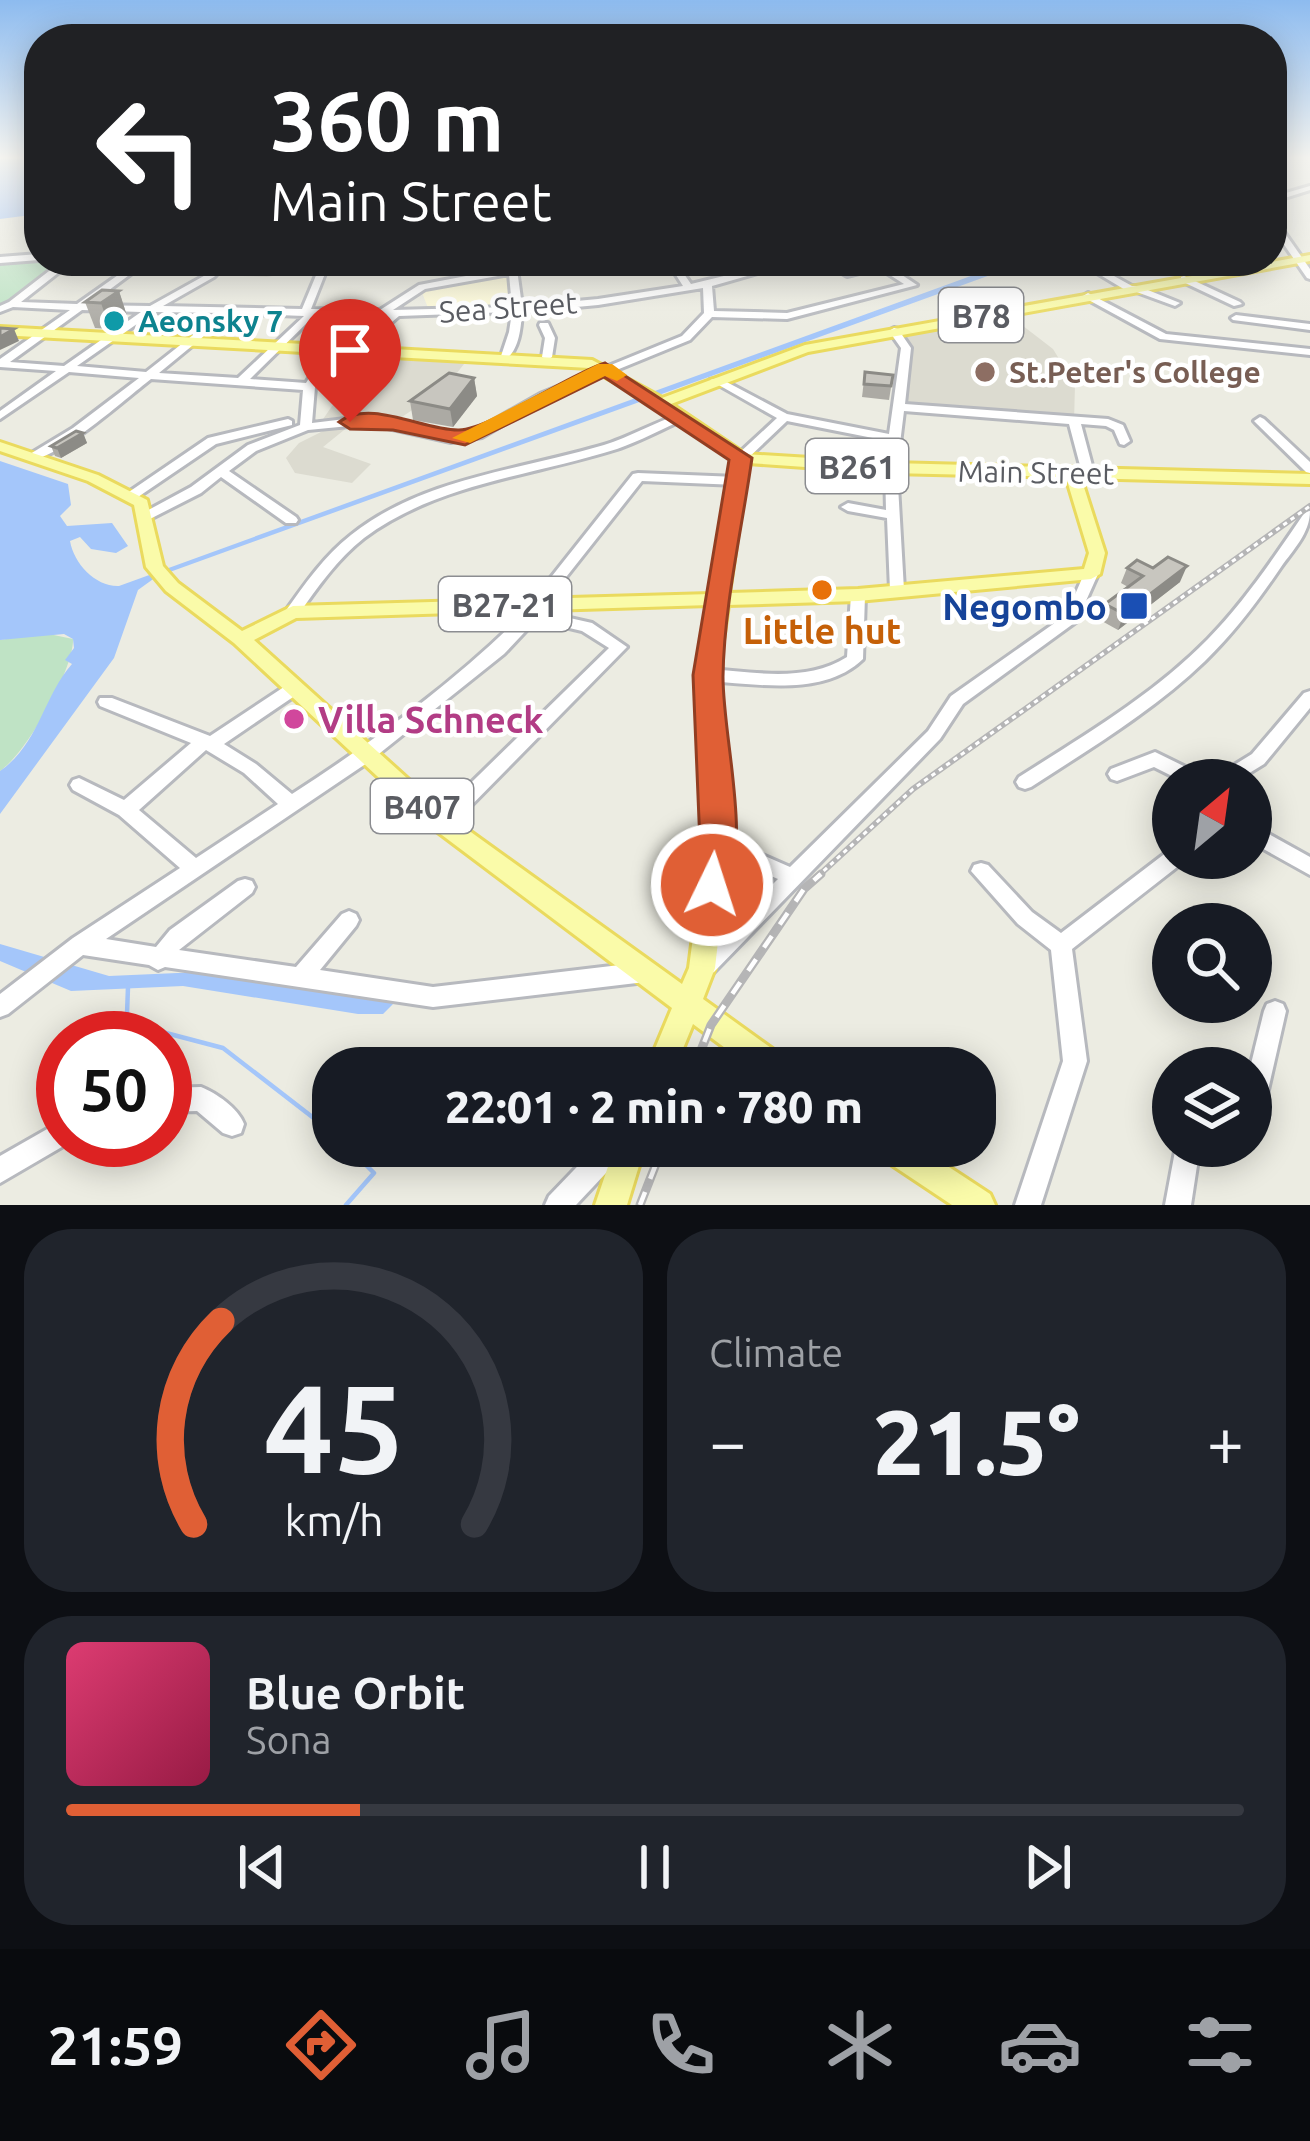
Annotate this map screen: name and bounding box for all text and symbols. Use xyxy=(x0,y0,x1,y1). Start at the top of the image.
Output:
icon: left xyxy=(72,72,228,228)
text: 360 m xyxy=(270,73,504,167)
text: Main Street xyxy=(270,171,552,231)
street label: Sea Street xyxy=(438,285,578,329)
road number: B78 xyxy=(939,288,1023,342)
pin xyxy=(299,299,401,422)
place label: Aeonsky 7 xyxy=(138,304,283,338)
marker: Aeonsky 7 xyxy=(101,308,127,334)
icon: arrive xyxy=(317,317,383,383)
place label: St.Peter's College xyxy=(1009,355,1261,389)
marker: St.Peter's College xyxy=(972,359,998,385)
road number: B261 xyxy=(806,439,908,493)
street label: Main Street xyxy=(957,454,1115,490)
road number: B27-21 xyxy=(439,577,571,631)
marker: Little hut xyxy=(809,577,835,603)
place label: Negombo xyxy=(942,586,1107,627)
marker: Negombo xyxy=(1118,590,1150,622)
place label: Little hut xyxy=(743,610,901,651)
place label: Villa Schneck xyxy=(318,699,544,740)
marker: Villa Schneck xyxy=(281,706,307,732)
north arrow xyxy=(1152,759,1272,879)
map controls xyxy=(1152,759,1272,1167)
road number: B407 xyxy=(371,779,473,833)
position arrow xyxy=(649,822,775,948)
button: search xyxy=(1152,903,1272,1023)
speed limit sign: 50 xyxy=(36,1011,192,1167)
button: layers xyxy=(1152,1047,1272,1167)
text: 22:01 · 2 min · 780 m xyxy=(445,1081,863,1132)
text: Climate xyxy=(709,1331,843,1374)
text: 45 xyxy=(263,1357,404,1497)
text: 21.5° xyxy=(873,1391,1080,1492)
text: − xyxy=(709,1404,746,1478)
text: + xyxy=(1207,1404,1244,1478)
text: km/h xyxy=(284,1495,383,1543)
text: Blue Orbit xyxy=(246,1667,465,1718)
text: Sona xyxy=(246,1718,332,1761)
icon: previous xyxy=(229,1834,295,1900)
icon: pause xyxy=(622,1834,688,1900)
icon: next xyxy=(1015,1834,1081,1900)
icon: directions xyxy=(279,2003,363,2087)
icon: music xyxy=(459,2003,543,2087)
icon: phone xyxy=(639,2003,723,2087)
icon: climate xyxy=(818,2003,902,2087)
icon: car xyxy=(998,2003,1082,2087)
icon: filters xyxy=(1178,2003,1262,2087)
text: 21:59 xyxy=(48,2015,183,2075)

